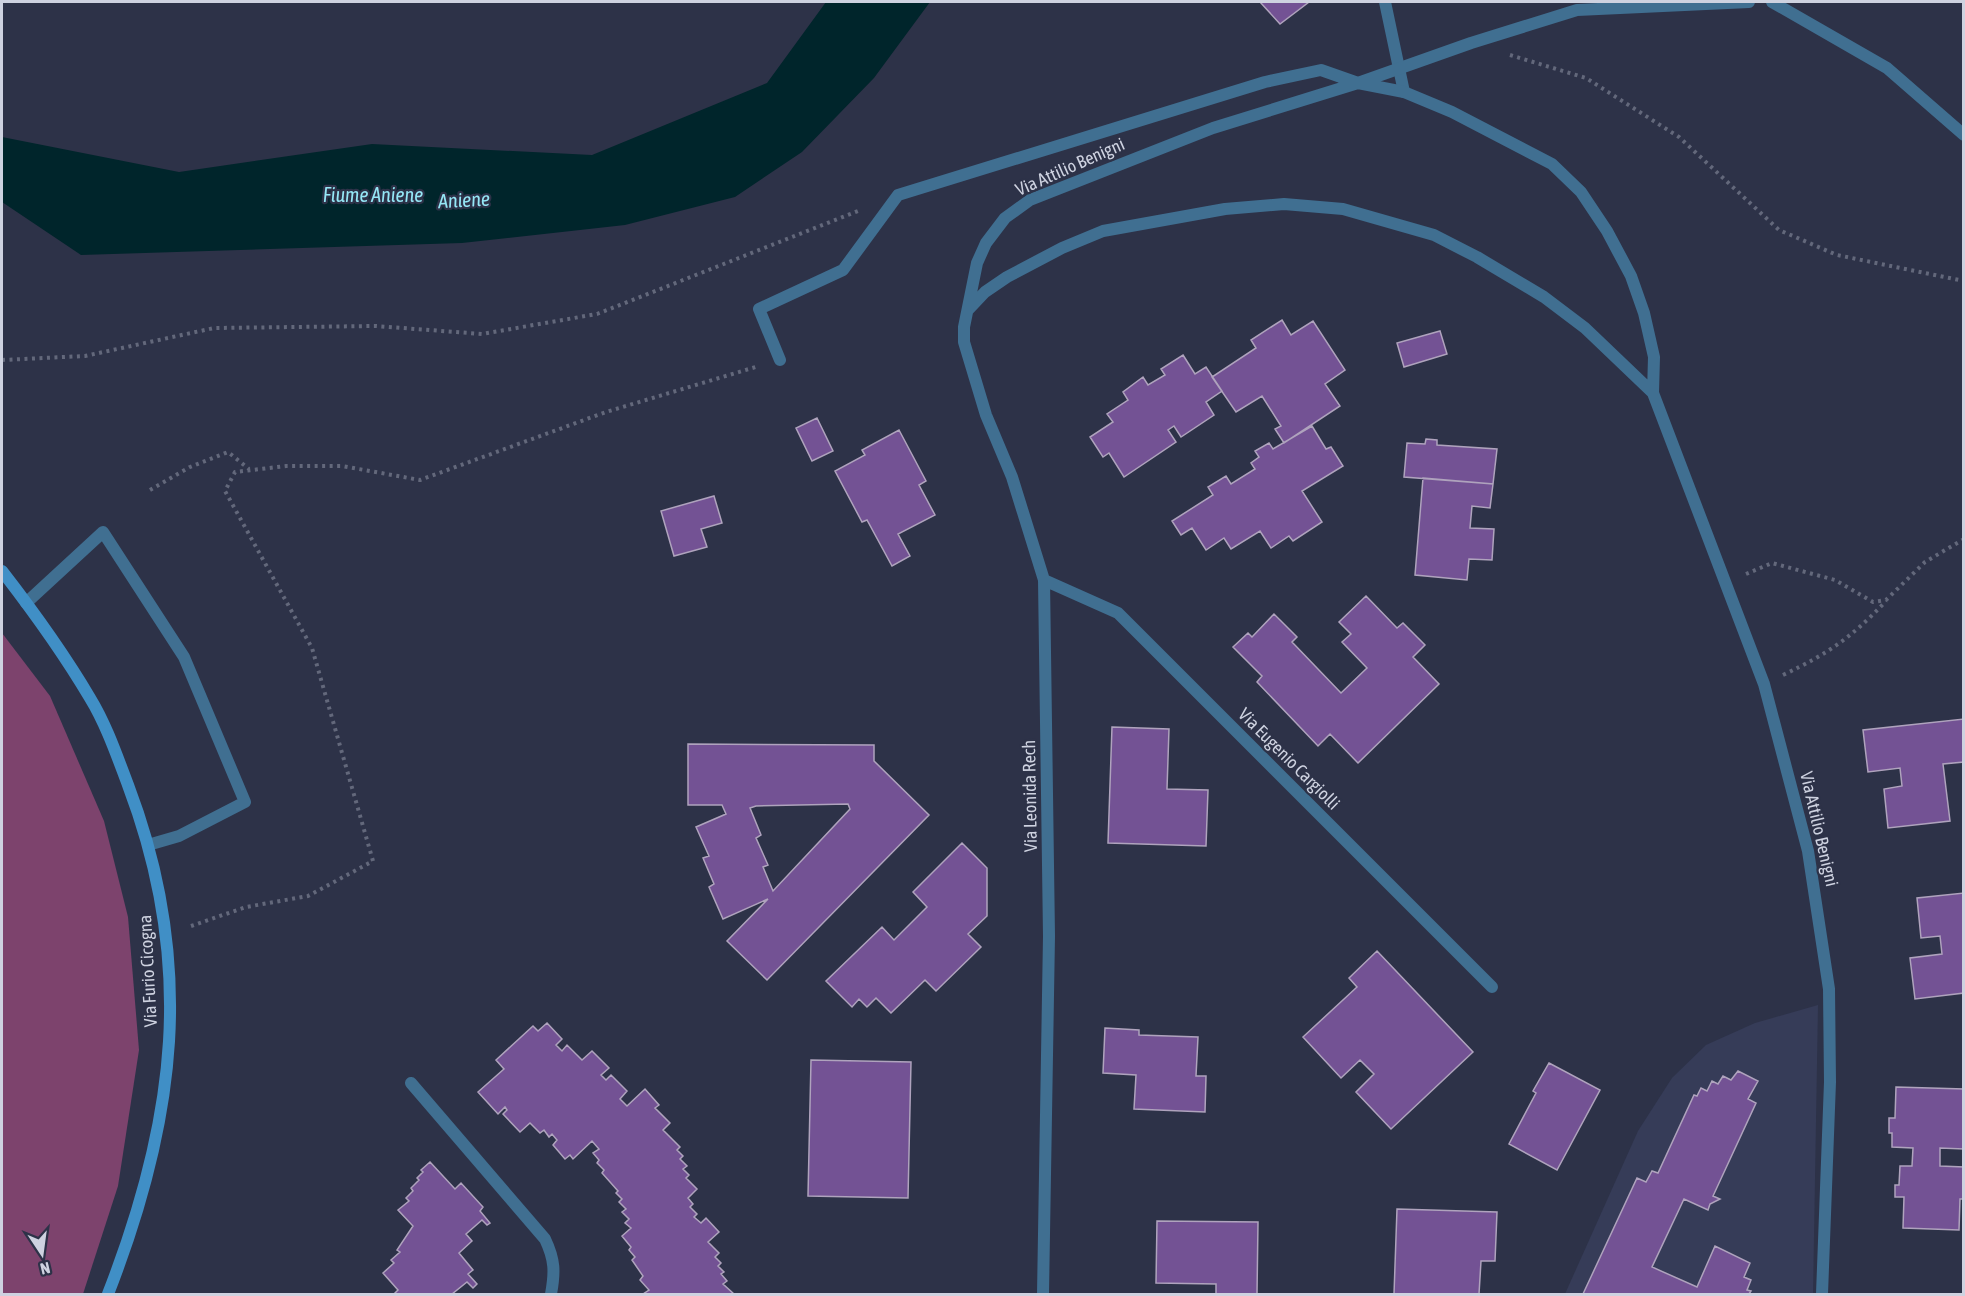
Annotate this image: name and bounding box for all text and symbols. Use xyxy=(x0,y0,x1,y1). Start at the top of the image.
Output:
street label: Via Attilio Benigni xyxy=(1012,133,1128,200)
water label: Fiume Aniene xyxy=(323,183,423,206)
water label: Aniene xyxy=(436,187,491,212)
street label: Via Eugenio Cargiolli xyxy=(1234,704,1344,814)
street label: Via Leonida Rech xyxy=(1018,740,1041,852)
street label: Via Attilio Benigni xyxy=(1796,769,1843,888)
street label: Via Furio Cicogna xyxy=(134,914,161,1028)
north arrow xyxy=(12,1224,72,1284)
text: N xyxy=(39,1259,52,1278)

